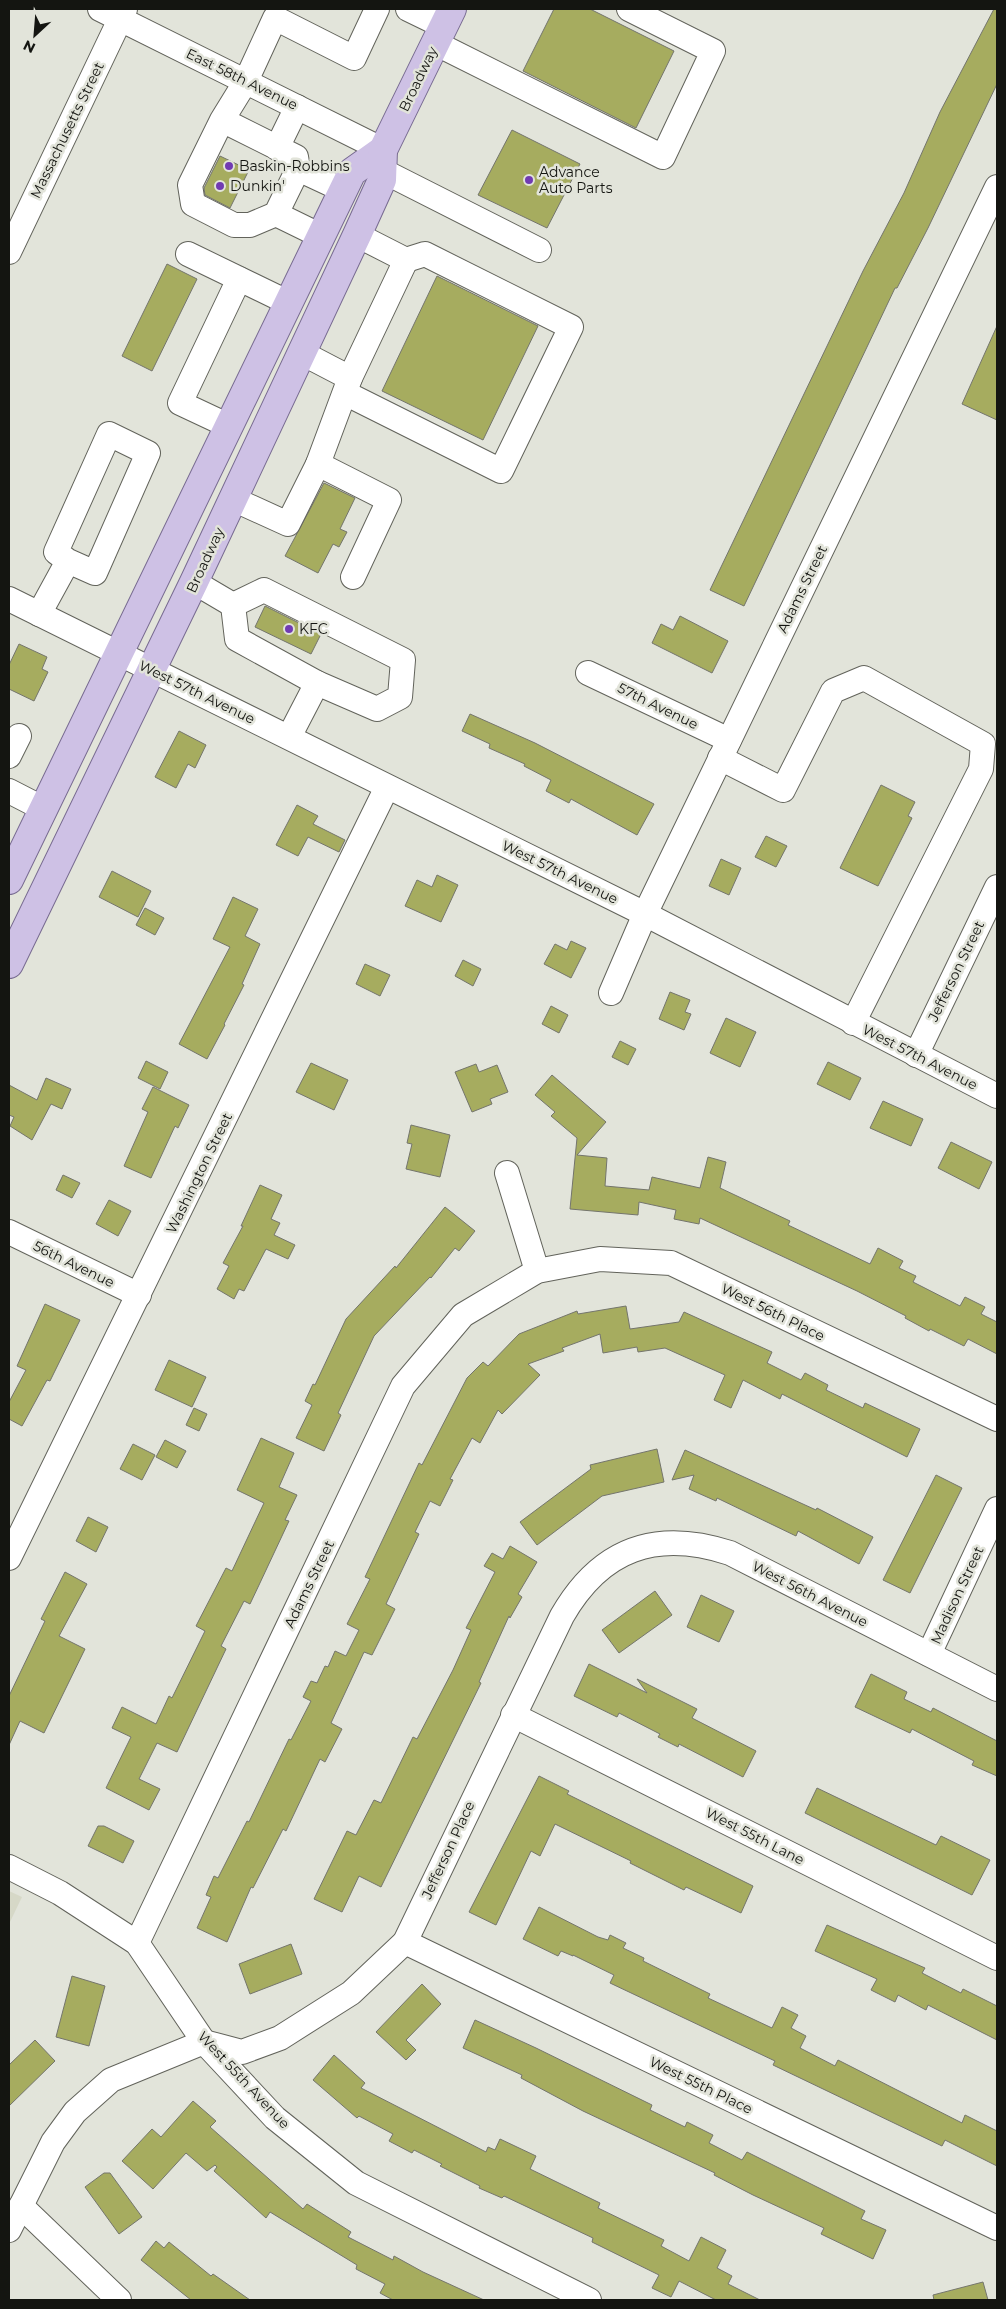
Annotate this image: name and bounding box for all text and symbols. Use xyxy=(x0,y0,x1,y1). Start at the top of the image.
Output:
north arrow xyxy=(10,10,60,60)
text: N xyxy=(20,36,38,57)
street label: Broadway xyxy=(395,43,442,114)
street label: East 58th Avenue xyxy=(183,44,301,114)
street label: Massachusetts Street xyxy=(26,59,108,201)
place label: Baskin-Robbins xyxy=(239,157,350,175)
marker: Baskin-Robbins xyxy=(223,160,235,172)
place label: Advance Auto Parts xyxy=(539,163,613,197)
marker: Advance Auto Parts xyxy=(523,174,535,186)
place label: Dunkin' xyxy=(230,177,285,195)
marker: Dunkin' xyxy=(214,180,226,192)
street label: Broadway xyxy=(182,524,228,596)
street label: Adams Street xyxy=(773,542,831,636)
place label: KFC xyxy=(299,620,328,638)
marker: KFC xyxy=(283,623,295,635)
street label: West 57th Avenue xyxy=(136,656,258,728)
street label: 57th Avenue xyxy=(615,679,701,733)
street label: West 57th Avenue xyxy=(499,836,621,908)
street label: Jefferson Street xyxy=(923,917,988,1025)
street label: West 57th Avenue xyxy=(859,1020,981,1094)
street label: Washington Street xyxy=(162,1110,236,1236)
street label: 56th Avenue xyxy=(30,1237,118,1291)
street label: West 56th Place xyxy=(718,1279,828,1345)
street label: Adams Street xyxy=(280,1537,338,1631)
street label: Madison Street xyxy=(926,1543,988,1647)
street label: West 56th Avenue xyxy=(749,1557,871,1631)
street label: Jefferson Place xyxy=(417,1798,479,1903)
street label: West 55th Lane xyxy=(703,1803,807,1869)
street label: West 55th Avenue xyxy=(194,2027,294,2133)
street label: West 55th Place xyxy=(647,2052,755,2118)

